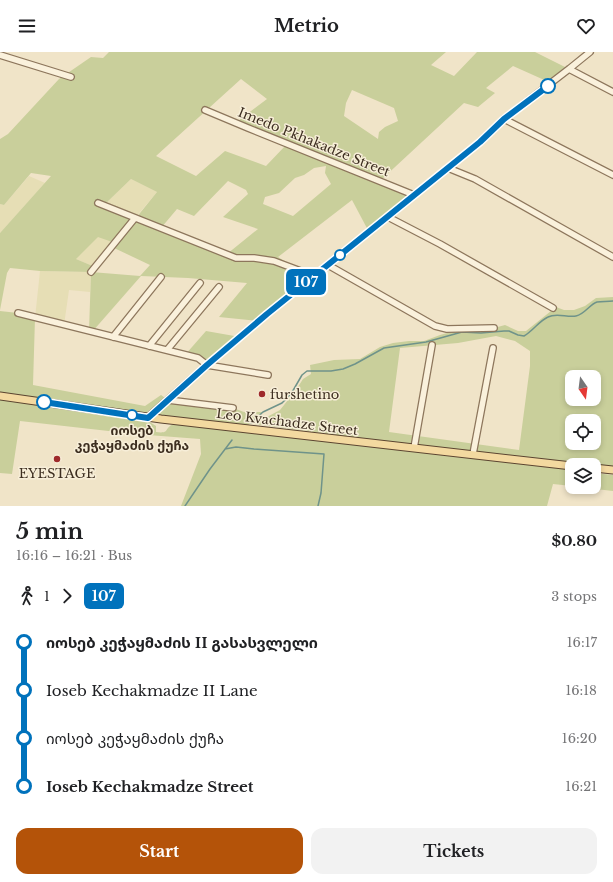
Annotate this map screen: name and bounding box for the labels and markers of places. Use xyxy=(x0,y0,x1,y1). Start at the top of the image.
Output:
unlabelled marker xyxy=(540,78,556,94)
unlabelled marker xyxy=(334,249,346,261)
place label: furshetino xyxy=(270,386,339,403)
marker: furshetino xyxy=(257,389,267,399)
unlabelled marker xyxy=(36,394,52,410)
marker: იოსებ კეჭაყმაძის ქუჩა xyxy=(126,409,138,421)
place label: იოსებ კეჭაყმაძის ქუჩა xyxy=(75,422,189,454)
marker: EYESTAGE xyxy=(52,454,62,464)
place label: EYESTAGE xyxy=(19,465,95,482)

